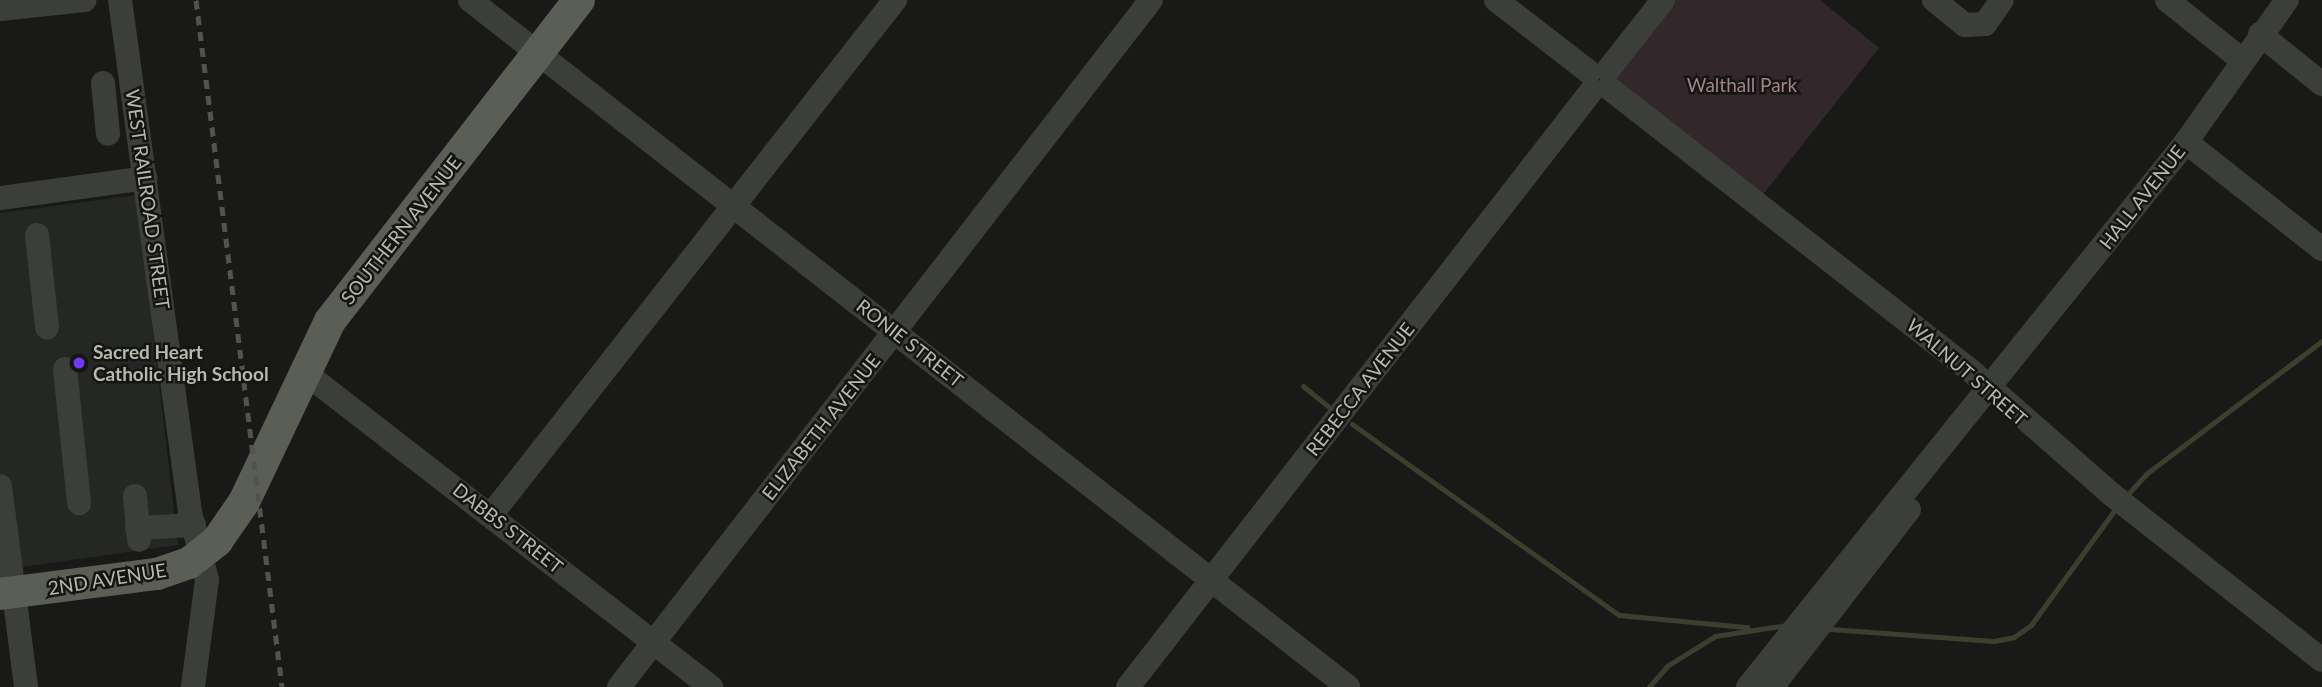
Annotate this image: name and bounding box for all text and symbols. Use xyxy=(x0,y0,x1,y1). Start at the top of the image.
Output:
park label: Walthall Park xyxy=(1687,74,1797,96)
street label: WEST RAILROAD STREET xyxy=(121,87,175,311)
street label: HALL AVENUE xyxy=(2094,140,2190,254)
street label: SOUTHERN AVENUE xyxy=(336,151,466,309)
street label: RONIE STREET xyxy=(852,294,968,392)
street label: WALNUT STREET xyxy=(1902,313,2032,431)
street label: REBECCA AVENUE xyxy=(1301,317,1419,461)
place label: Sacred Heart Catholic High School xyxy=(93,341,269,385)
street label: ELIZABETH AVENUE xyxy=(757,349,885,505)
marker: Sacred Heart Catholic High School xyxy=(71,355,87,371)
street label: DABBS STREET xyxy=(448,478,568,578)
street label: 2ND AVENUE xyxy=(46,558,168,600)

